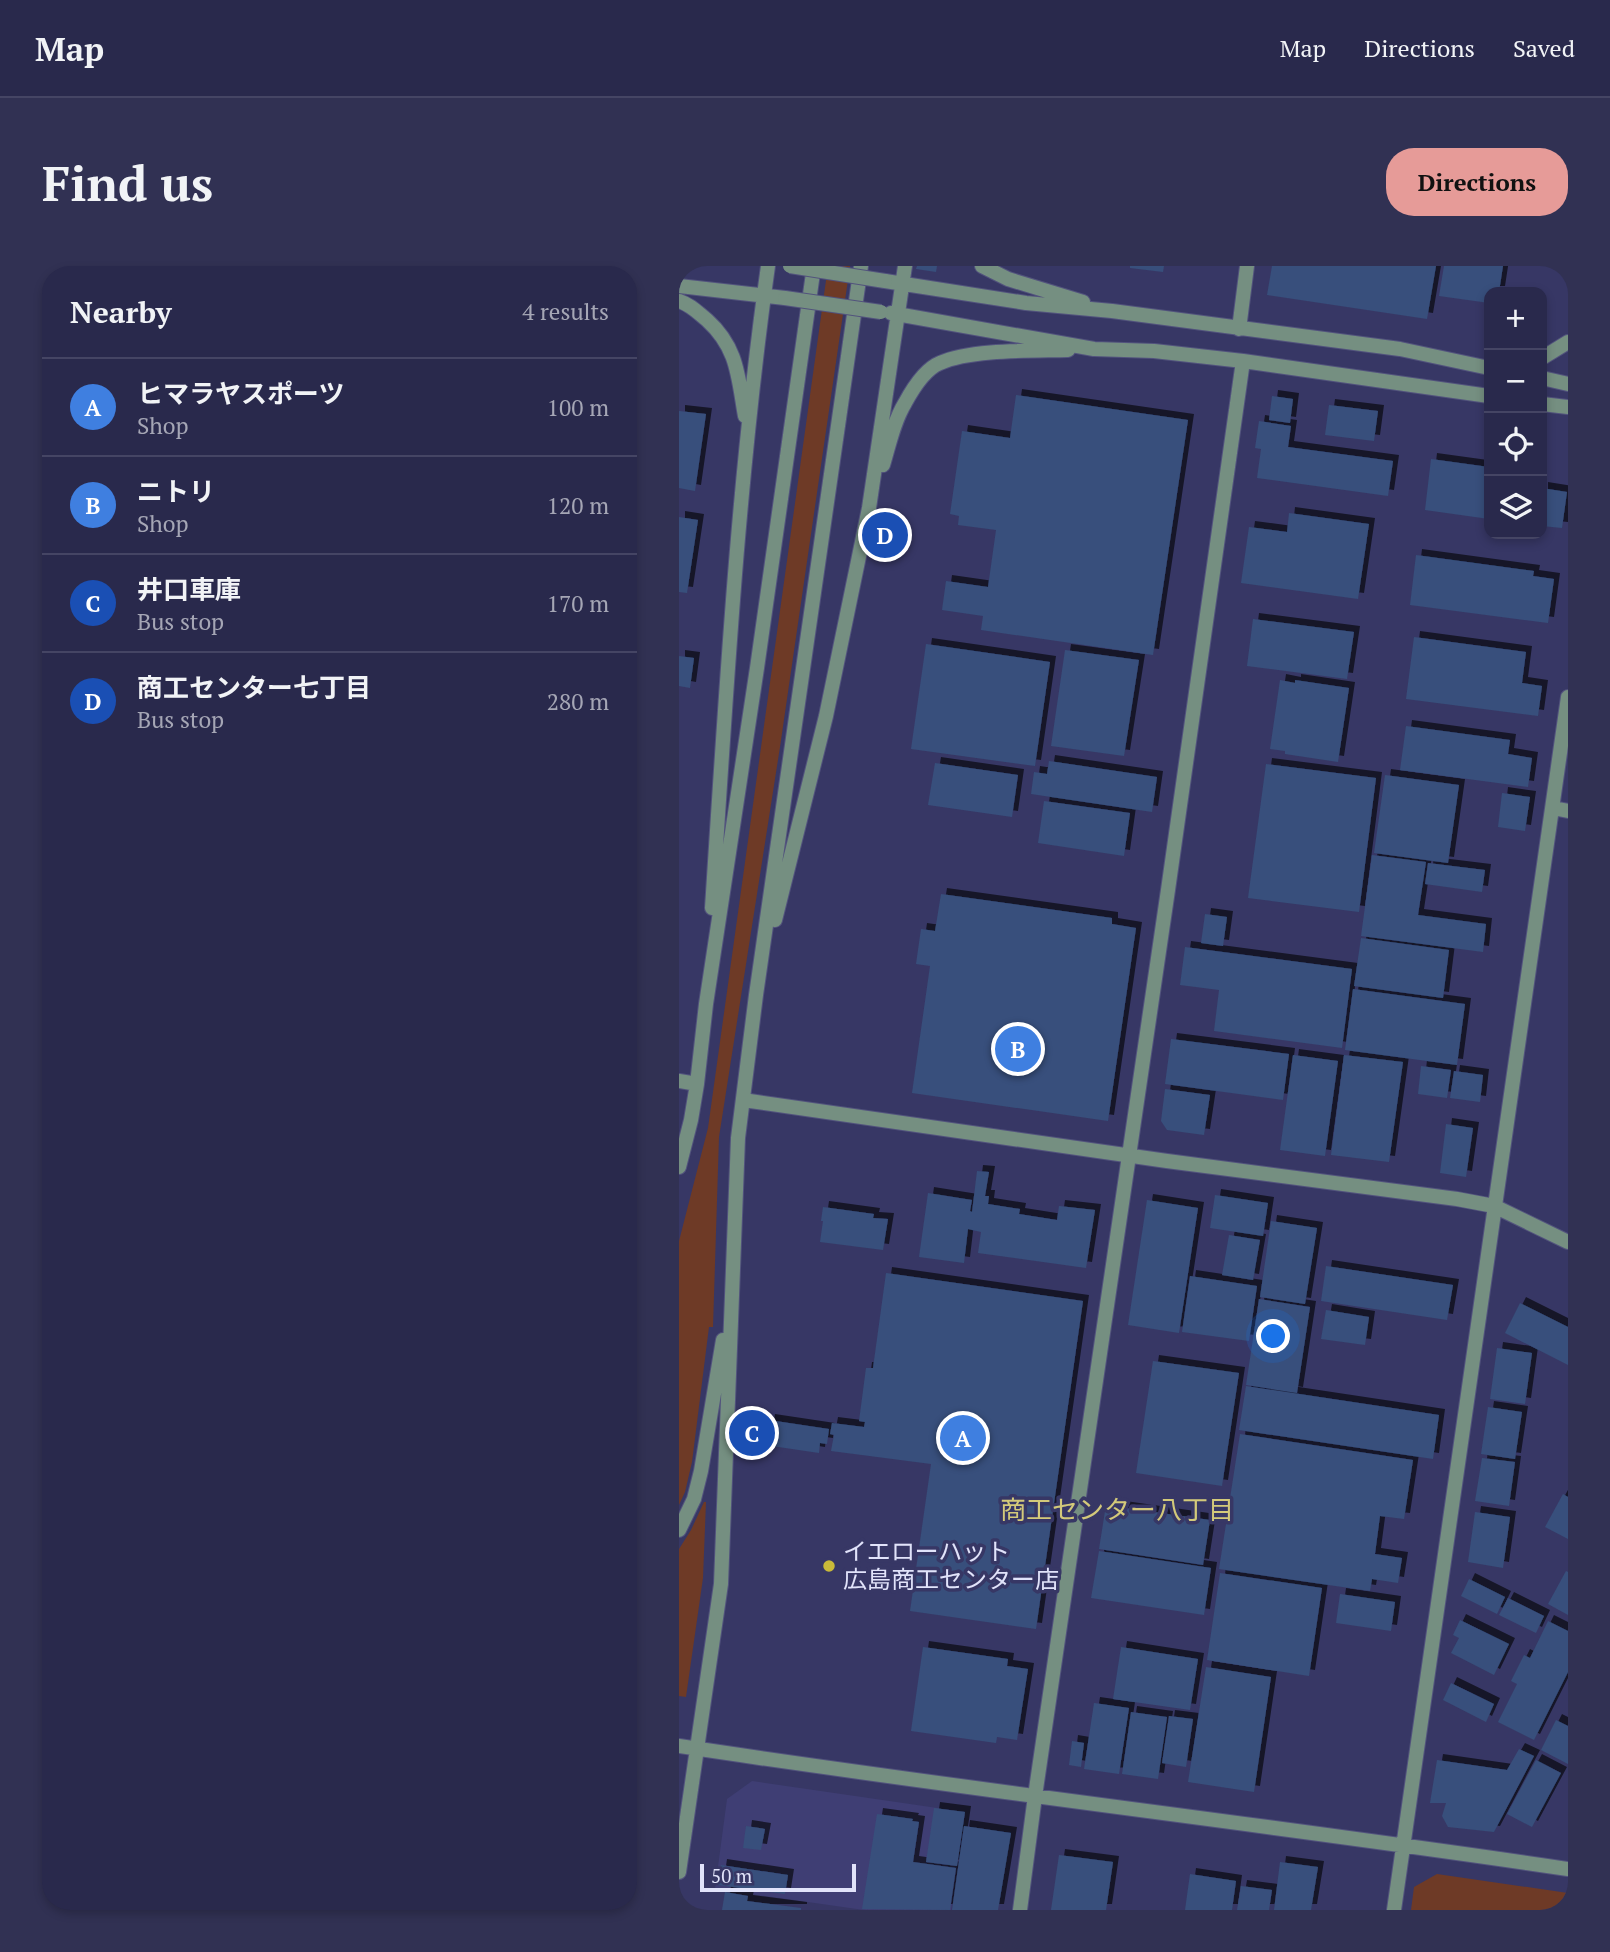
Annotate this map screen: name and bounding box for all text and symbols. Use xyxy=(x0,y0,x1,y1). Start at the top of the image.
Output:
text: Map xyxy=(35,27,104,70)
text: Map xyxy=(1280,32,1326,64)
text: Directions xyxy=(1364,32,1475,64)
text: Saved xyxy=(1513,32,1575,64)
button: Directions xyxy=(1386,148,1568,216)
text: Find us xyxy=(42,150,213,215)
map controls xyxy=(1484,287,1547,539)
button: + xyxy=(1484,287,1547,350)
text: Nearby xyxy=(70,292,172,332)
text: 4 results xyxy=(522,296,609,327)
button: − xyxy=(1484,350,1547,413)
text: ヒマラヤスポーツ xyxy=(137,376,344,410)
text: A xyxy=(85,392,101,423)
text: 100 m xyxy=(547,392,609,423)
text: Shop xyxy=(137,410,189,441)
button: locate xyxy=(1484,413,1547,476)
text: ニトリ xyxy=(137,474,215,508)
button: layers xyxy=(1484,476,1547,539)
text: B xyxy=(86,490,100,521)
text: 120 m xyxy=(547,490,609,521)
text: Shop xyxy=(137,508,189,539)
pin: D xyxy=(862,509,908,561)
text: 井口車庫 xyxy=(137,572,241,606)
text: C xyxy=(86,588,101,619)
text: 170 m xyxy=(547,588,609,619)
text: Bus stop xyxy=(137,606,224,637)
text: 商工センター七丁目 xyxy=(137,670,371,704)
text: D xyxy=(85,686,101,717)
text: 280 m xyxy=(547,686,609,717)
text: Bus stop xyxy=(137,704,224,735)
pin: B xyxy=(995,1023,1041,1075)
your location xyxy=(1256,1319,1290,1353)
pin: C xyxy=(729,1407,775,1459)
pin: A xyxy=(940,1412,986,1464)
district label: 商工センター八丁目 xyxy=(1000,1492,1234,1526)
place label: イエローハット 広島商工センター店 xyxy=(843,1535,1059,1595)
marker: イエローハット 広島商工センター店 xyxy=(821,1558,837,1574)
scale bar xyxy=(700,1861,856,1893)
text: 50 m xyxy=(711,1863,752,1888)

